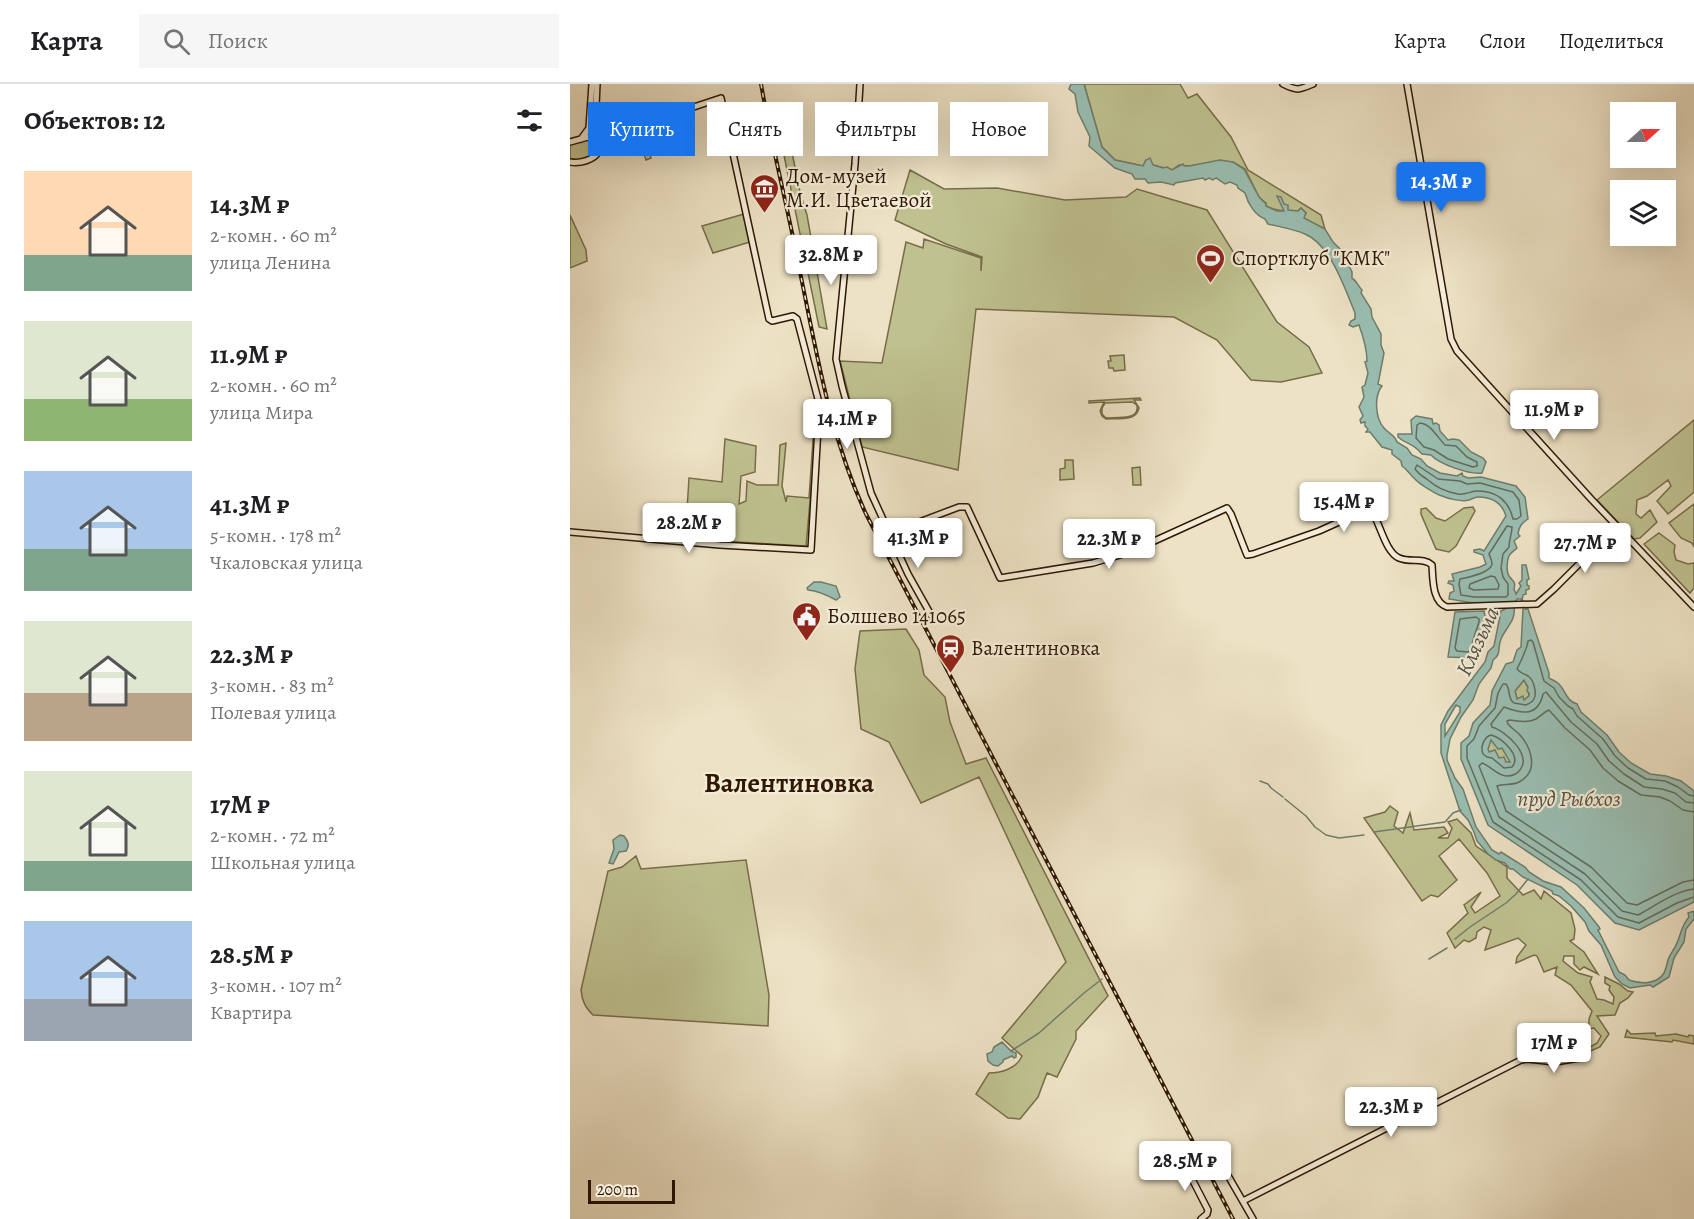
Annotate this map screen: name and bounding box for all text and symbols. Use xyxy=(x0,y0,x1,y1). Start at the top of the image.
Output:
search box xyxy=(139,14,559,68)
text: Карта xyxy=(30,22,103,60)
icon: search xyxy=(160,25,193,58)
text: Поиск xyxy=(208,26,268,56)
text: Карта xyxy=(1393,27,1446,55)
text: Слои xyxy=(1479,27,1526,55)
text: Поделиться xyxy=(1559,27,1664,55)
chip: Купить xyxy=(588,102,695,156)
chip: Снять xyxy=(707,102,803,156)
chip: Фильтры xyxy=(815,102,938,156)
chip: Новое xyxy=(950,102,1048,156)
north arrow xyxy=(1610,102,1676,168)
map controls xyxy=(1610,102,1676,246)
text: Объектов: 12 xyxy=(24,103,165,138)
icon: filters xyxy=(513,104,546,137)
place label: Дом-музей М.И. Цветаевой xyxy=(786,162,932,214)
pin: 14.3M ₽ xyxy=(1386,162,1496,213)
text: 14.3M ₽ xyxy=(1410,168,1472,195)
museum icon: Дом-музей М.И. Цветаевой xyxy=(749,172,781,214)
button: layers xyxy=(1610,180,1676,246)
text: 14.3M ₽ xyxy=(210,187,289,222)
icon: home xyxy=(72,195,144,267)
text: 2-комн. · 60 m² xyxy=(210,222,337,249)
pin: 32.8M ₽ xyxy=(776,235,886,286)
text: 32.8M ₽ xyxy=(799,241,863,268)
sports icon: Спортклуб "КМК" xyxy=(1195,242,1227,284)
place label: Спортклуб "КМК" xyxy=(1232,244,1390,272)
text: улица Ленина xyxy=(210,249,331,276)
text: 11.9M ₽ xyxy=(210,337,287,372)
icon: home xyxy=(72,345,144,417)
text: 2-комн. · 60 m² xyxy=(210,372,337,399)
pin: 11.9M ₽ xyxy=(1499,390,1609,441)
text: 11.9M ₽ xyxy=(1524,396,1584,423)
text: улица Мира xyxy=(210,399,313,426)
pin: 14.1M ₽ xyxy=(792,399,902,450)
text: 14.1M ₽ xyxy=(817,405,877,432)
pin: 15.4M ₽ xyxy=(1289,482,1399,533)
text: 41.3M ₽ xyxy=(210,487,289,522)
text: 15.4M ₽ xyxy=(1313,488,1375,515)
icon: home xyxy=(72,495,144,567)
pin: 28.2M ₽ xyxy=(634,503,744,554)
text: 28.2M ₽ xyxy=(657,509,721,536)
pin: 41.3M ₽ xyxy=(863,518,973,569)
pin: 22.3M ₽ xyxy=(1054,519,1164,570)
text: 5-комн. · 178 m² xyxy=(210,522,341,549)
pin: 27.7M ₽ xyxy=(1530,523,1640,574)
text: 41.3M ₽ xyxy=(887,524,949,551)
text: 22.3M ₽ xyxy=(1077,525,1141,552)
text: 27.7M ₽ xyxy=(1554,529,1616,556)
text: Чкаловская улица xyxy=(210,549,363,576)
public building icon: Болшево 141065 xyxy=(790,600,822,642)
place label: Болшево 141065 xyxy=(827,602,966,630)
water label: Клязьма xyxy=(1449,602,1507,681)
station icon: Валентиновка xyxy=(934,632,966,674)
place label: Валентиновка xyxy=(971,634,1100,662)
text: 22.3M ₽ xyxy=(210,637,293,672)
icon: home xyxy=(72,645,144,717)
text: 3-комн. · 83 m² xyxy=(210,672,334,699)
text: Полевая улица xyxy=(210,699,336,726)
district label: Валентиновка xyxy=(704,765,874,801)
water label: пруд Рыбхоз xyxy=(1517,784,1621,814)
text: 17M ₽ xyxy=(210,787,270,822)
icon: home xyxy=(72,795,144,867)
text: 2-комн. · 72 m² xyxy=(210,822,335,849)
text: Школьная улица xyxy=(210,849,355,876)
text: 28.5M ₽ xyxy=(210,937,293,972)
icon: home xyxy=(72,945,144,1017)
text: 3-комн. · 107 m² xyxy=(210,972,342,999)
text: Квартира xyxy=(210,999,292,1026)
pin: 17M ₽ xyxy=(1512,1023,1596,1074)
text: 17M ₽ xyxy=(1531,1029,1577,1056)
pin: 22.3M ₽ xyxy=(1336,1087,1446,1138)
text: 22.3M ₽ xyxy=(1359,1093,1423,1120)
pin: 28.5M ₽ xyxy=(1130,1141,1240,1192)
text: 28.5M ₽ xyxy=(1153,1147,1217,1174)
scale bar xyxy=(588,1177,675,1204)
text: 200 m xyxy=(597,1179,638,1201)

